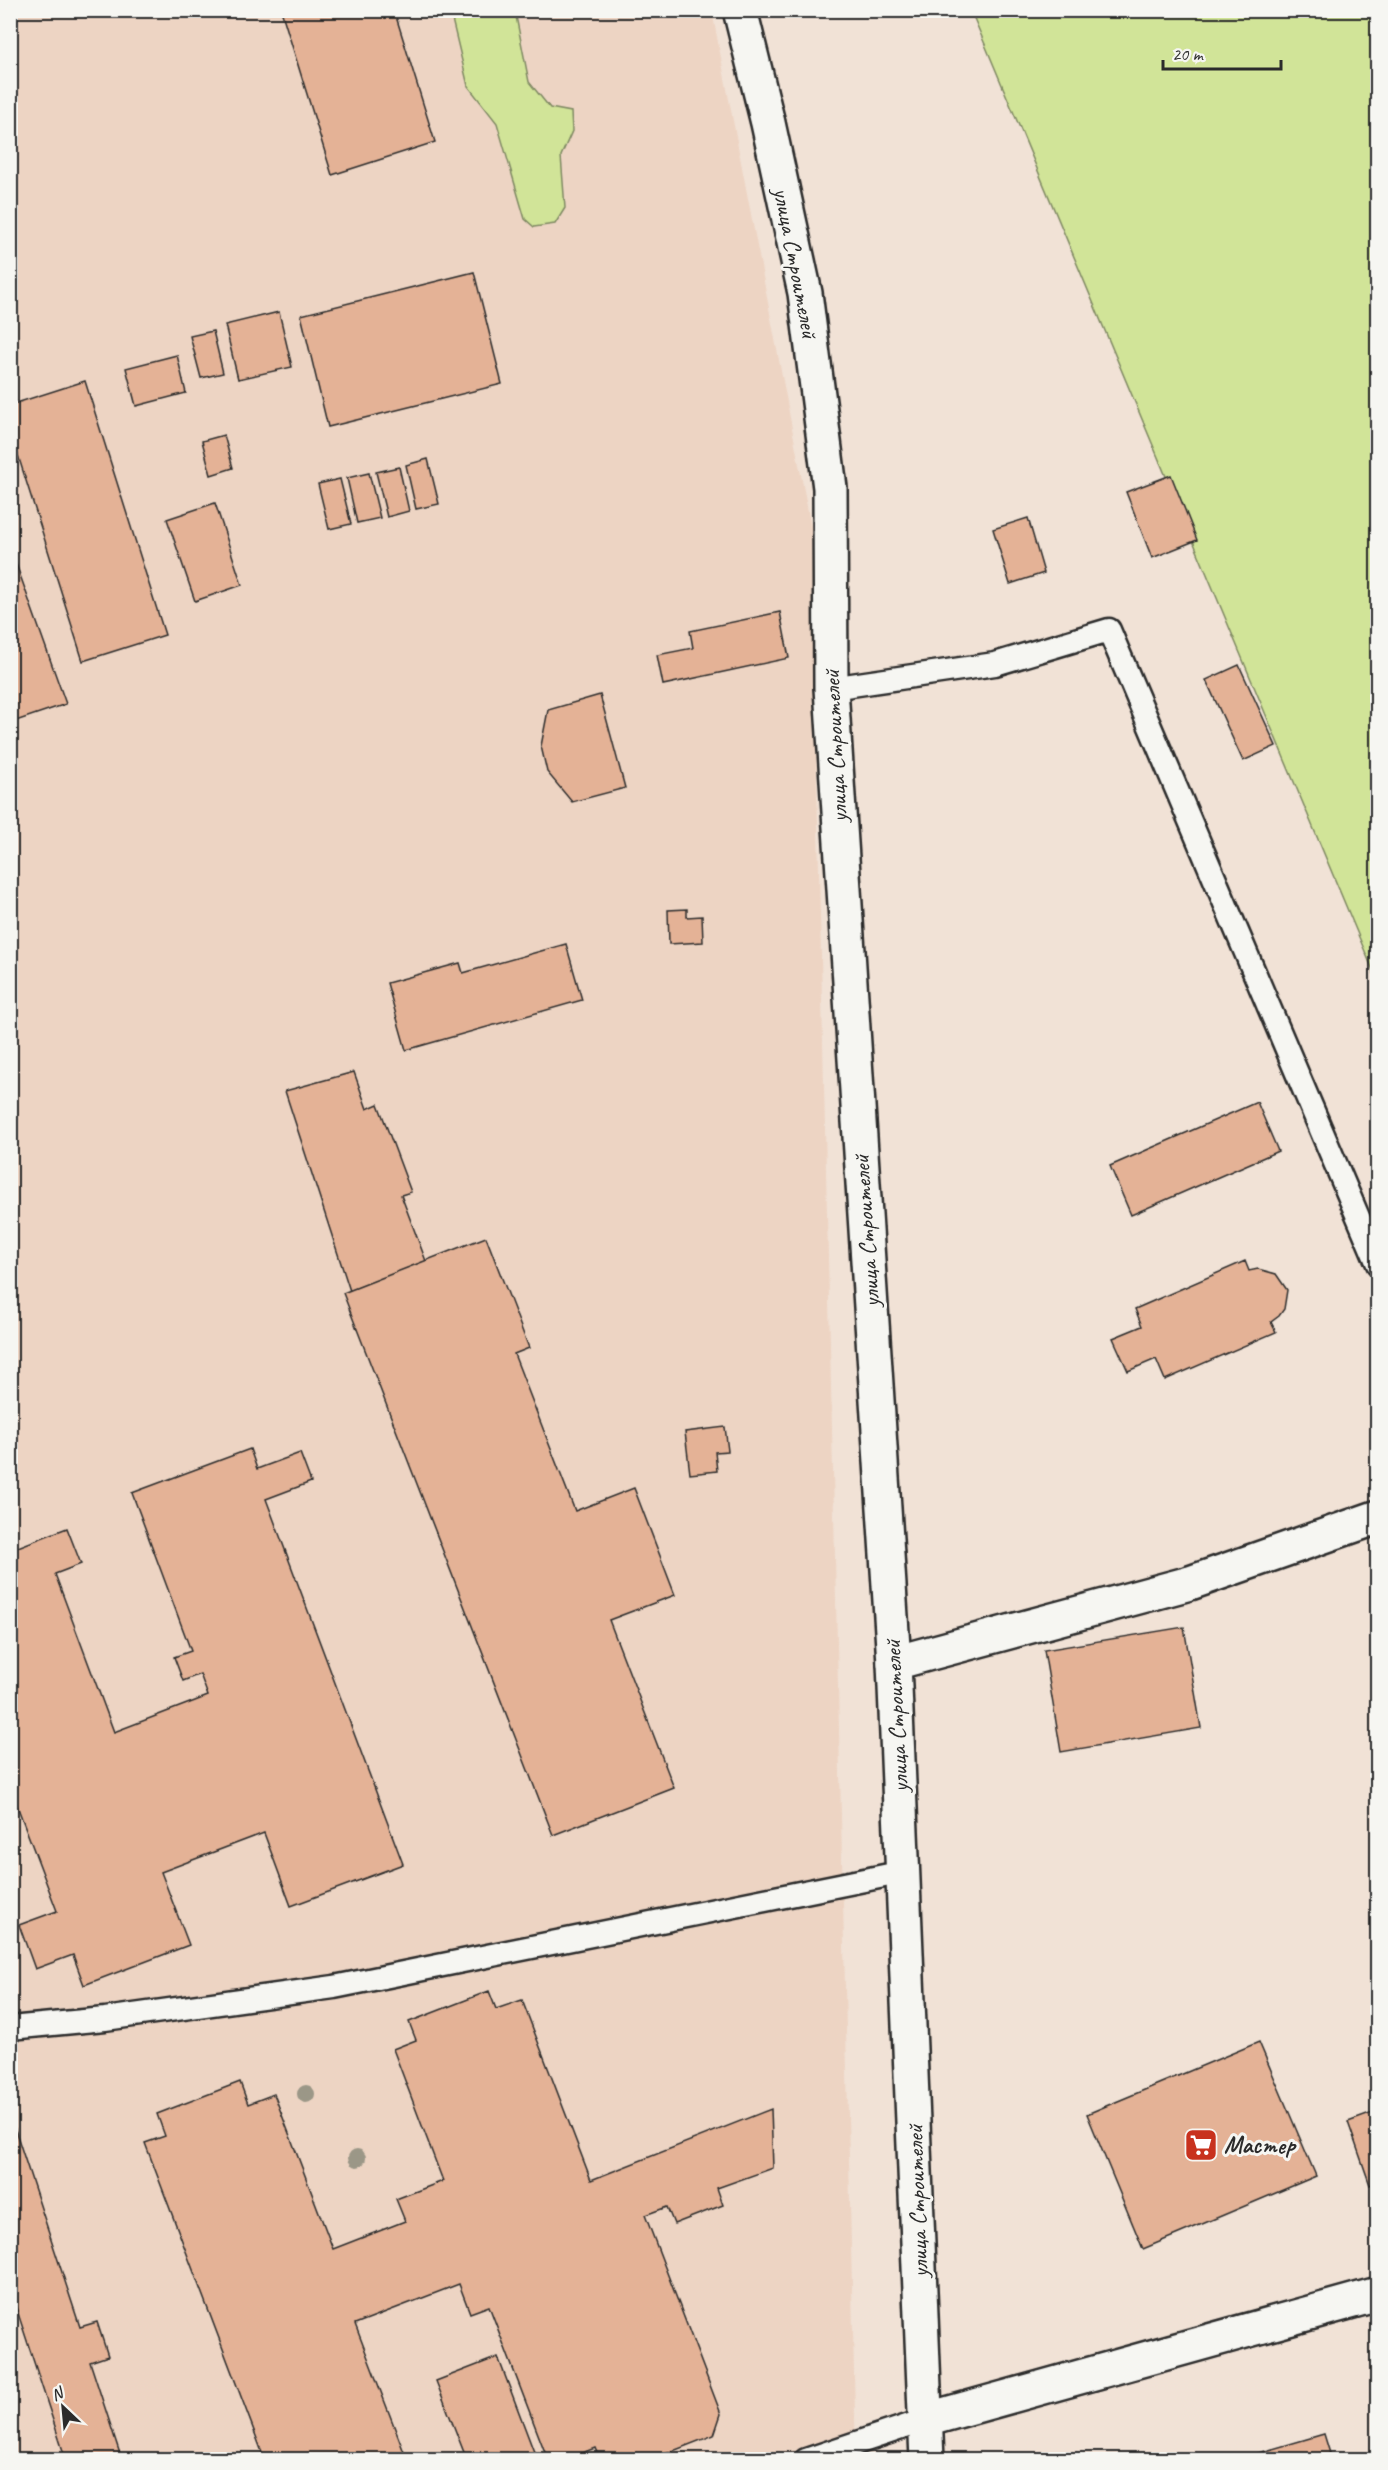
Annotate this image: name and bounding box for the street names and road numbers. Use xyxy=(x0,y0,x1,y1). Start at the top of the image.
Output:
street label: улица Строителей xyxy=(766,183,826,343)
street label: улица Строителей xyxy=(816,667,854,825)
street label: улица Строителей xyxy=(846,1152,886,1310)
street label: улица Строителей xyxy=(877,1637,915,1795)
street label: улица Строителей xyxy=(899,2122,935,2280)

